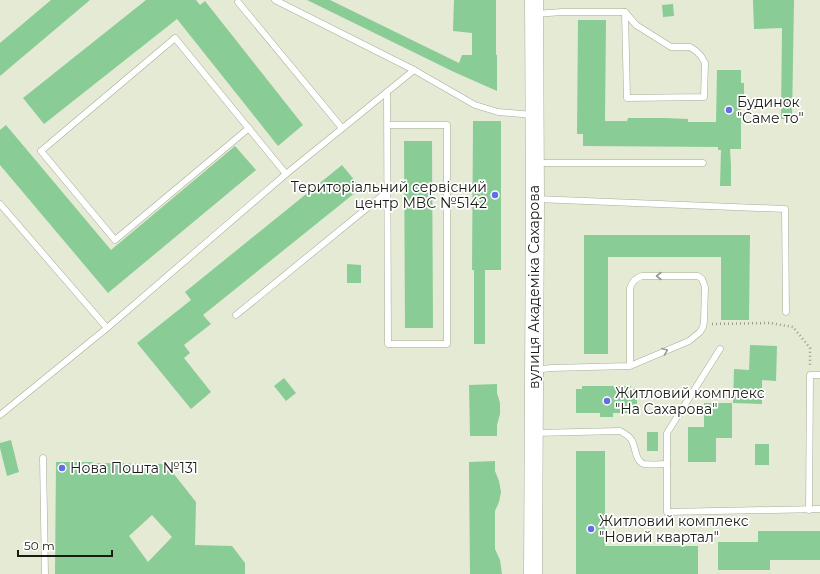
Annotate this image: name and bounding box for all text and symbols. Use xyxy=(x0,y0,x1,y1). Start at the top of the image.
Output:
place label: Будинок "Саме то" xyxy=(737,93,804,127)
marker: Будинок "Саме то" xyxy=(724,105,734,115)
place label: Територіальний сервісний центр МВС №5142 xyxy=(291,178,487,212)
street label: вулиця Академіка Сахарова xyxy=(525,185,543,389)
marker: Територіальний сервісний центр МВС №5142 xyxy=(490,190,500,200)
one-way arrow xyxy=(656,272,662,280)
one-way arrow xyxy=(661,348,669,356)
place label: Житловий комплекс "На Сахарова" xyxy=(615,384,765,418)
marker: Житловий комплекс "На Сахарова" xyxy=(602,396,612,406)
place label: Нова Пошта №131 xyxy=(70,459,198,477)
marker: Нова Пошта №131 xyxy=(57,463,67,473)
place label: Житловий комплекс "Новий квартал" xyxy=(599,512,749,546)
marker: Житловий комплекс "Новий квартал" xyxy=(586,524,596,534)
scale bar xyxy=(18,532,112,558)
text: 50 m xyxy=(24,538,55,553)

